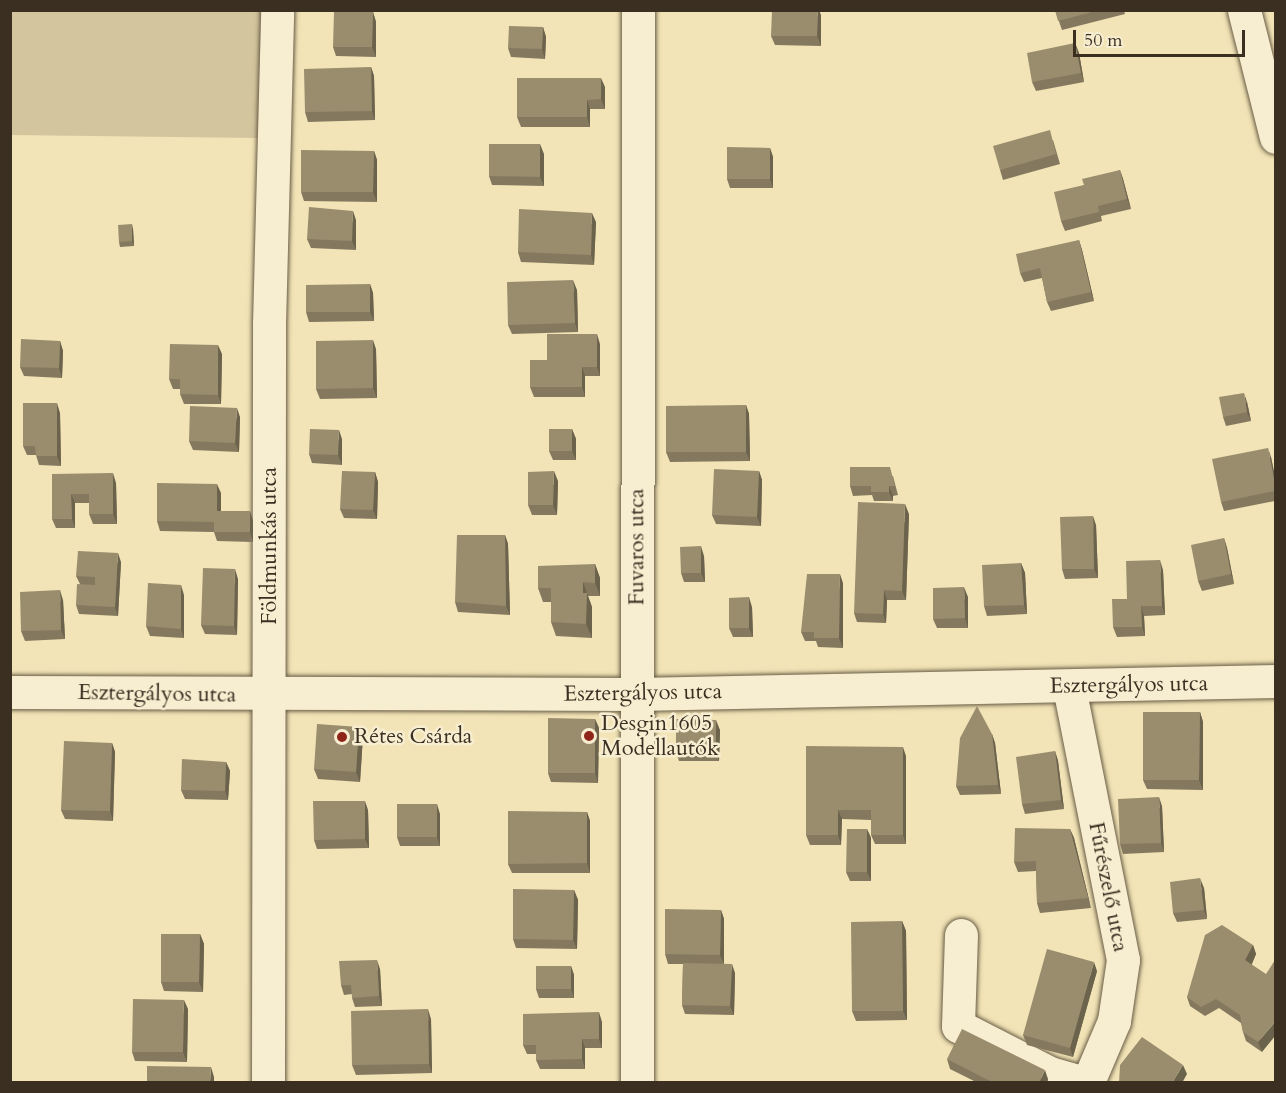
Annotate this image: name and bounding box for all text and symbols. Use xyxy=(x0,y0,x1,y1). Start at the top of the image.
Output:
scale bar xyxy=(1076,18,1248,56)
text: 50 m xyxy=(1084,28,1123,53)
street label: Földmunkás utca xyxy=(257,467,283,625)
street label: Fuvaros utca xyxy=(624,489,650,605)
street label: Esztergályos utca xyxy=(1050,670,1208,700)
street label: Esztergályos utca xyxy=(564,678,722,708)
street label: Esztergályos utca xyxy=(78,679,236,709)
place label: Desgin1605 Modellautók xyxy=(601,710,719,762)
place label: Rétes Csárda xyxy=(354,724,472,750)
marker: Desgin1605 Modellautók xyxy=(582,729,596,743)
marker: Rétes Csárda xyxy=(335,730,349,744)
street label: Fűrészelő utca xyxy=(1082,820,1134,954)

